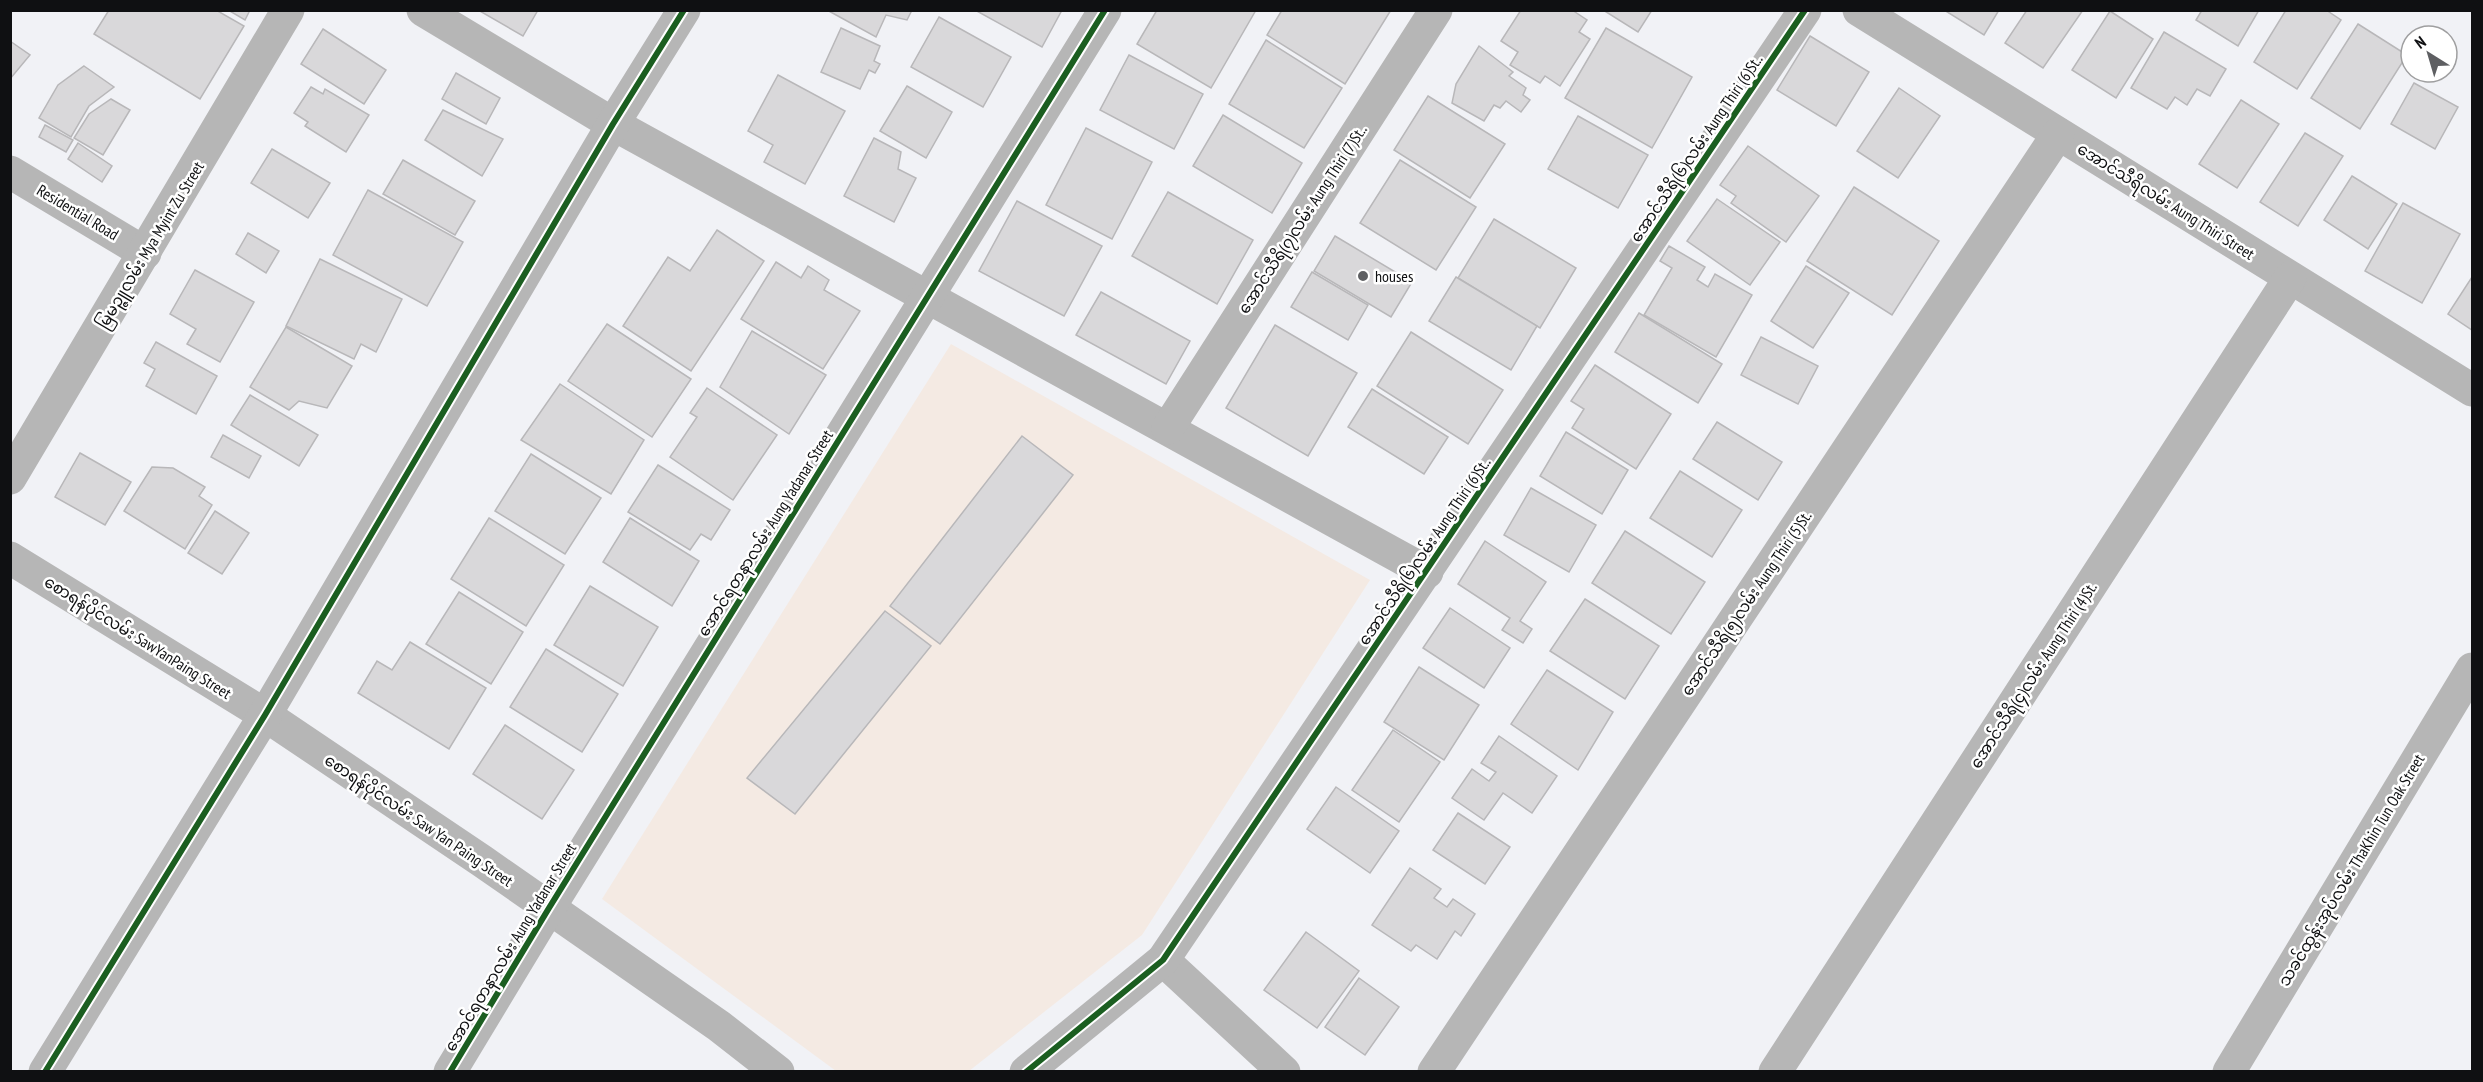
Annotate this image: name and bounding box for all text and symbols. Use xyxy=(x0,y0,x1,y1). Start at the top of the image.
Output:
north arrow xyxy=(2399,24,2459,84)
text: N xyxy=(2411,31,2429,53)
street label: အောင်သီရိ(၆)လမ်း Aung Thiri (6)St.. xyxy=(1625,50,1770,248)
street label: အောင်သီရိ(၇)လမ်း Aung Thiri (7)St.. xyxy=(1233,120,1374,319)
street label: အောင်သီရိလမ်း Aung Thiri Street xyxy=(2072,137,2259,267)
street label: မြမဉ္ဇူလမ်း Mya Myint Zu Street xyxy=(91,157,212,334)
street label: Residential Road xyxy=(34,180,123,244)
place label: houses xyxy=(1375,266,1413,286)
marker: houses xyxy=(1356,269,1370,283)
street label: အောင်ရတနာလမ်း Aung Yadanar Street xyxy=(692,425,841,642)
street label: အောင်သီရိ(၆)လမ်း Aung Thiri (6)St.. xyxy=(1353,453,1498,651)
street label: အောင်သီရိ(၅)လမ်း Aung Thiri (5)St. xyxy=(1676,506,1819,702)
street label: စောရန်ပိုင်လမ်း SawYanPaing Street xyxy=(38,570,236,707)
street label: အောင်သီရိ(၄)လမ်း Aung Thiri (4)St. xyxy=(1964,578,2104,774)
street label: စောရန်ပိုင်လမ်း Saw Yan Paing Street xyxy=(318,749,518,895)
street label: သခင်ထွန်းအုပ်လမ်း ThaKhin Tun Oak Street xyxy=(2273,749,2433,992)
street label: အောင်ရတနာလမ်း Aung Yadanar Street xyxy=(439,838,584,1057)

